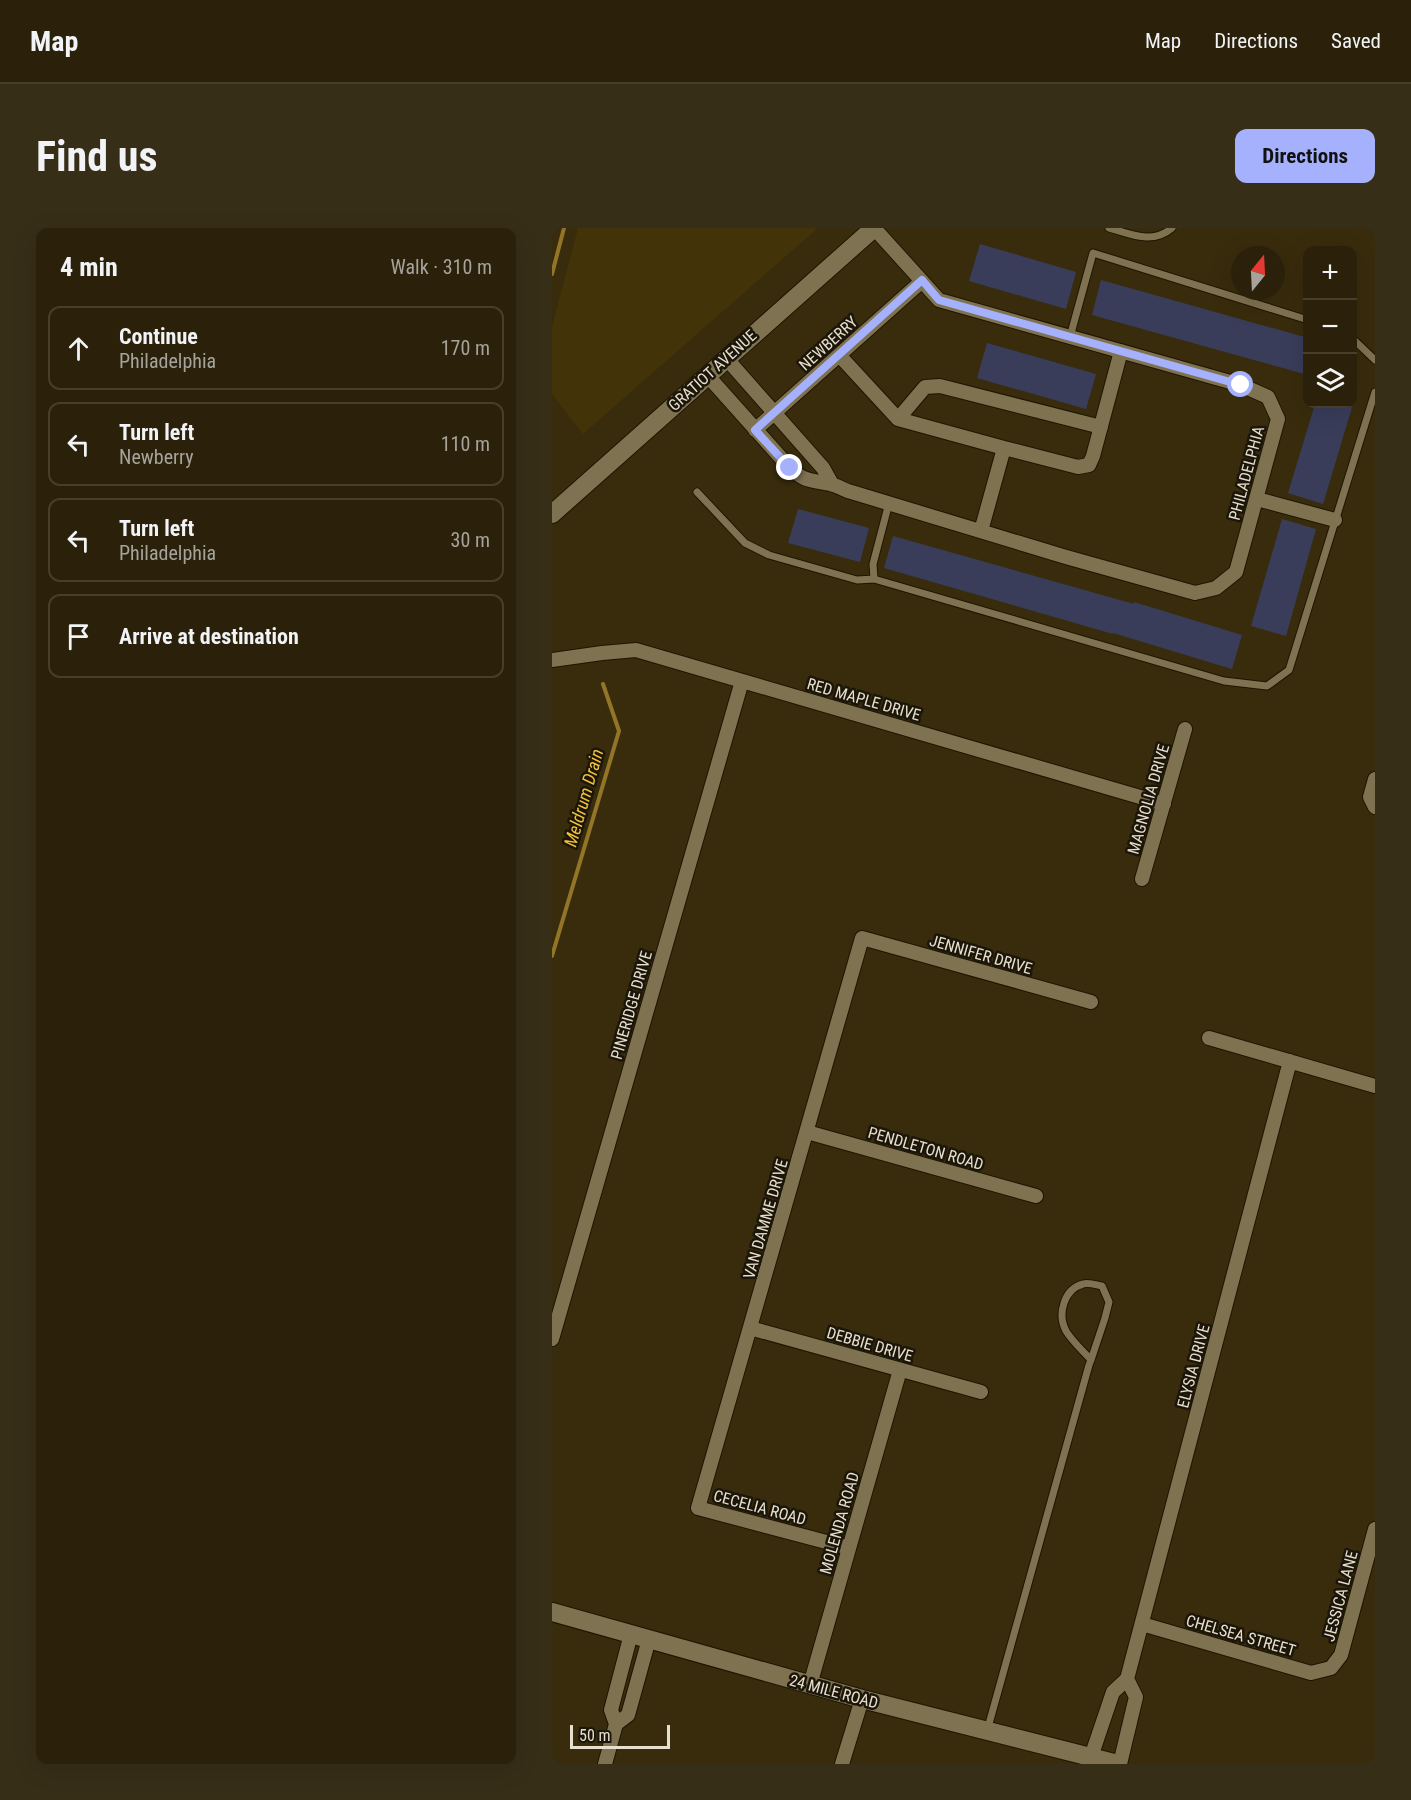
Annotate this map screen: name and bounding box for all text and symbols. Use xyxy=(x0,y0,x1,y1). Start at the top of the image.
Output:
text: Map xyxy=(30,25,78,58)
text: Map xyxy=(1145,29,1181,53)
text: Directions xyxy=(1214,29,1298,53)
text: Saved xyxy=(1331,29,1381,53)
button: Directions xyxy=(1235,129,1375,183)
text: Find us xyxy=(36,132,157,181)
north arrow xyxy=(1231,246,1285,300)
map controls xyxy=(1303,246,1357,408)
button: + xyxy=(1303,246,1357,300)
text: 4 min xyxy=(60,252,118,282)
text: Walk · 310 m xyxy=(391,255,492,279)
button: − xyxy=(1303,300,1357,354)
street label: NEWBERRY xyxy=(795,312,862,374)
text: Continue xyxy=(119,324,198,349)
street label: GRATIOT AVENUE xyxy=(664,326,760,415)
icon: ahead xyxy=(62,332,95,365)
text: 170 m xyxy=(441,336,490,360)
text: Philadelphia xyxy=(119,349,216,373)
button: layers xyxy=(1303,354,1357,408)
route start xyxy=(1227,371,1253,397)
text: Turn left xyxy=(119,420,194,445)
street label: PHILADELPHIA xyxy=(1225,424,1268,522)
icon: left xyxy=(62,428,95,461)
text: 110 m xyxy=(441,432,490,456)
text: Newberry xyxy=(119,445,194,469)
route end xyxy=(776,454,802,480)
text: Turn left xyxy=(119,516,194,541)
icon: left xyxy=(62,524,95,557)
text: 30 m xyxy=(451,528,490,552)
text: Philadelphia xyxy=(119,541,216,565)
icon: arrive xyxy=(62,620,95,653)
text: Arrive at destination xyxy=(119,624,299,649)
street label: RED MAPLE DRIVE xyxy=(805,674,923,725)
street label: MAGNOLIA DRIVE xyxy=(1124,742,1173,856)
water label: Meldrum Drain xyxy=(560,747,608,849)
street label: JENNIFER DRIVE xyxy=(927,931,1034,978)
street label: PINERIDGE DRIVE xyxy=(607,949,656,1062)
street label: PENDLETON ROAD xyxy=(866,1123,986,1174)
street label: VAN DAMME DRIVE xyxy=(739,1157,792,1281)
street label: ELYSIA DRIVE xyxy=(1173,1322,1214,1410)
street label: DEBBIE DRIVE xyxy=(825,1323,915,1366)
street label: MOLENDA ROAD xyxy=(816,1470,863,1576)
street label: CECELIA ROAD xyxy=(712,1486,808,1529)
street label: JESSICA LANE xyxy=(1319,1549,1362,1644)
street label: CHELSEA STREET xyxy=(1184,1611,1298,1660)
street label: 24 MILE ROAD xyxy=(787,1671,880,1712)
scale bar xyxy=(570,1722,670,1750)
text: 50 m xyxy=(579,1726,611,1745)

